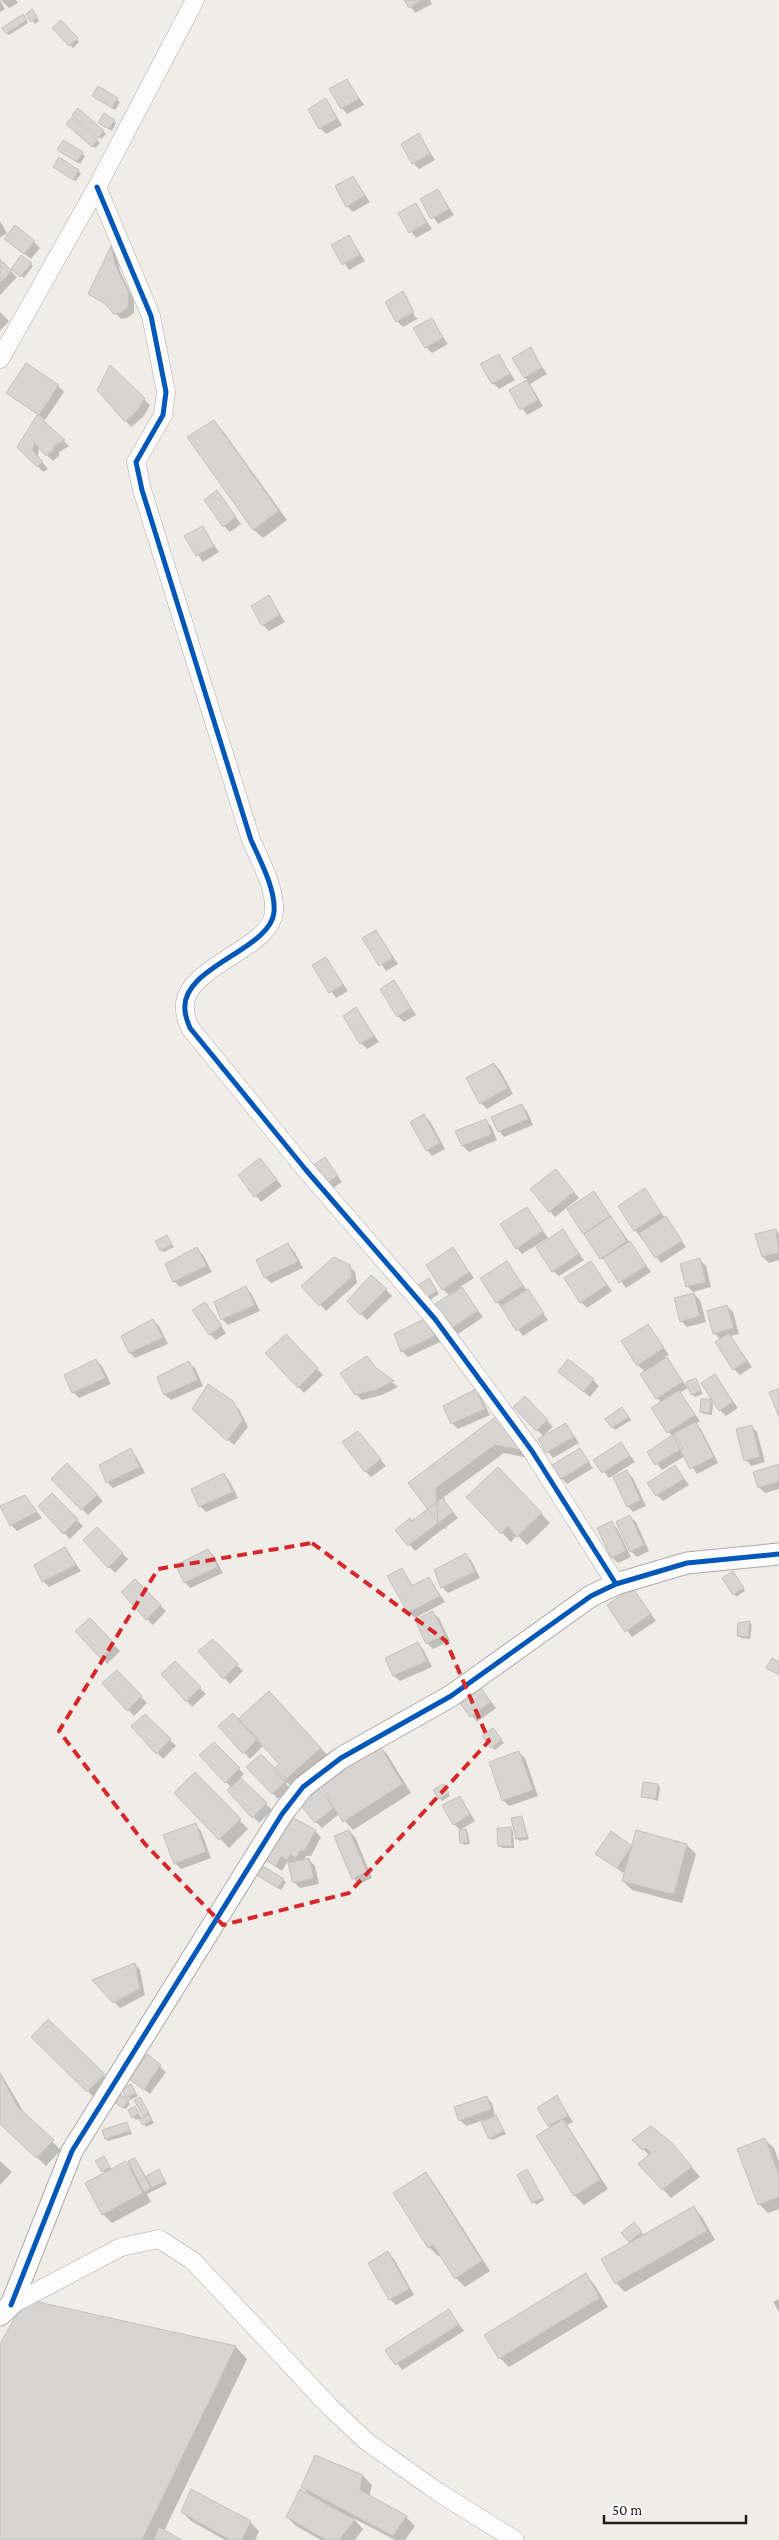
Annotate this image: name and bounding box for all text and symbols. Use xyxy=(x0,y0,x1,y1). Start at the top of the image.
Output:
scale bar xyxy=(604,2492,746,2524)
text: 50 m xyxy=(612,2502,642,2518)

